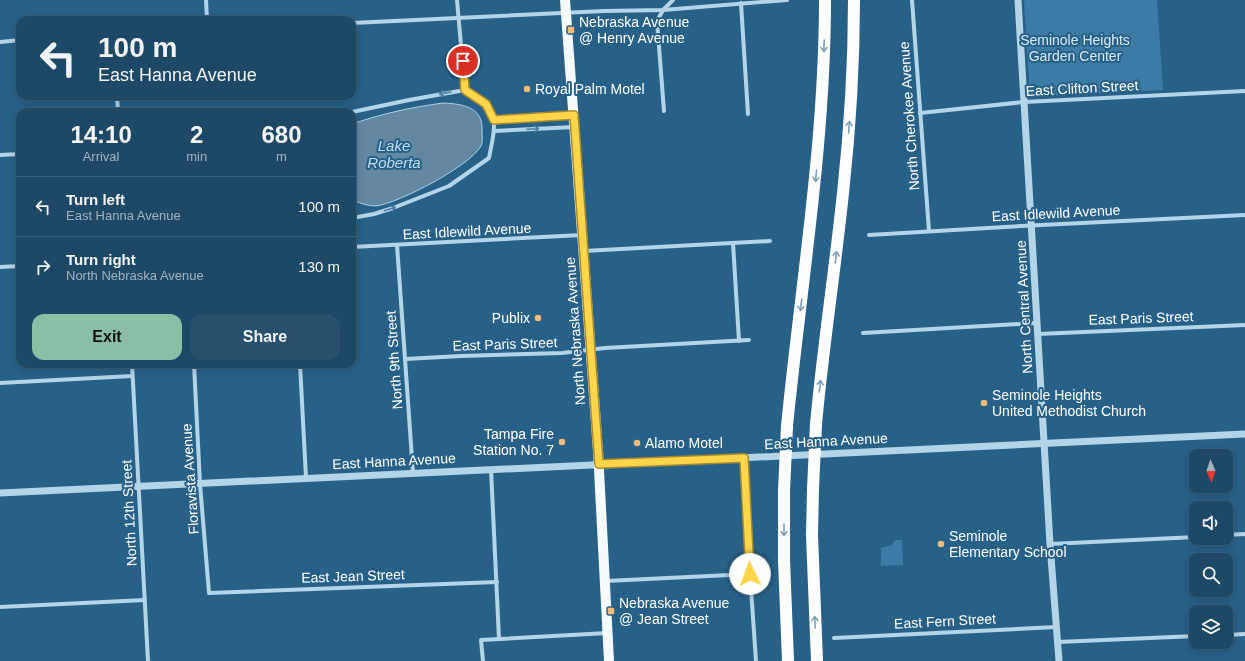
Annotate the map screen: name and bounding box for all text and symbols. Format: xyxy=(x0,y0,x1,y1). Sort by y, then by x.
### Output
place label: Nebraska Avenue @ Henry Avenue xyxy=(579,14,689,46)
marker: Nebraska Avenue @ Henry Avenue xyxy=(566,25,576,35)
icon: left xyxy=(32,32,84,84)
text: 100 m xyxy=(98,32,177,63)
park label: Seminole Heights Garden Center xyxy=(1020,32,1130,64)
one-way arrow xyxy=(820,39,828,52)
street label: North Cherokee Avenue xyxy=(896,41,922,191)
pin xyxy=(446,44,480,78)
icon: arrive xyxy=(452,50,474,72)
text: East Hanna Avenue xyxy=(98,65,257,85)
street label: East Clifton Street xyxy=(1025,77,1139,99)
place label: Royal Palm Motel xyxy=(535,81,645,97)
marker: Royal Palm Motel xyxy=(522,84,532,94)
one-way arrow xyxy=(439,89,452,97)
text: 14:10 xyxy=(70,121,132,148)
text: 2 xyxy=(190,121,203,148)
text: 680 xyxy=(262,121,302,148)
one-way arrow xyxy=(845,121,852,134)
one-way arrow xyxy=(526,125,539,133)
water label: Lake Roberta xyxy=(367,137,421,171)
text: Arrival xyxy=(83,149,120,164)
text: min xyxy=(186,149,207,164)
text: m xyxy=(276,149,287,164)
one-way arrow xyxy=(812,169,820,182)
text: Turn left xyxy=(66,191,125,208)
icon: left xyxy=(32,196,54,218)
text: 100 m xyxy=(298,198,340,215)
street label: East Idlewild Avenue xyxy=(991,202,1121,224)
one-way arrow xyxy=(383,205,396,212)
text: East Hanna Avenue xyxy=(66,208,181,223)
street label: East Idlewild Avenue xyxy=(402,220,532,242)
street label: North Central Avenue xyxy=(1013,240,1035,374)
one-way arrow xyxy=(832,250,840,263)
text: Turn right xyxy=(66,251,136,268)
icon: right xyxy=(32,256,54,278)
street label: North Nebraska Avenue xyxy=(562,256,588,406)
text: 130 m xyxy=(298,258,340,275)
text: North Nebraska Avenue xyxy=(66,268,204,283)
one-way arrow xyxy=(797,298,804,311)
street label: East Paris Street xyxy=(1088,308,1194,328)
street label: North 9th Street xyxy=(383,310,405,410)
place label: Publix xyxy=(492,310,530,326)
marker: Publix xyxy=(533,313,543,323)
button: Exit xyxy=(32,314,182,360)
button: Share xyxy=(190,314,340,360)
street label: East Paris Street xyxy=(452,334,558,354)
one-way arrow xyxy=(816,379,824,392)
place label: Seminole Heights United Methodist Church xyxy=(992,387,1146,419)
marker: Seminole Heights United Methodist Church xyxy=(979,398,989,408)
street label: Floravista Avenue xyxy=(178,423,202,535)
place label: Tampa Fire Station No. 7 xyxy=(473,426,554,458)
street label: East Hanna Avenue xyxy=(764,430,888,452)
place label: Alamo Motel xyxy=(645,435,723,451)
marker: Tampa Fire Station No. 7 xyxy=(557,437,567,447)
marker: Alamo Motel xyxy=(632,438,642,448)
north arrow xyxy=(1189,449,1233,493)
map controls xyxy=(1189,449,1233,649)
street label: East Hanna Avenue xyxy=(332,450,456,472)
street label: North 12th Street xyxy=(118,459,140,567)
button: sound xyxy=(1189,501,1233,545)
one-way arrow xyxy=(780,523,788,536)
place label: Seminole Elementary School xyxy=(949,528,1067,560)
marker: Seminole Elementary School xyxy=(936,539,946,549)
position arrow xyxy=(729,553,771,595)
button: search xyxy=(1189,553,1233,597)
street label: East Jean Street xyxy=(301,566,405,586)
place label: Nebraska Avenue @ Jean Street xyxy=(619,595,729,627)
button: layers xyxy=(1189,605,1233,649)
marker: Nebraska Avenue @ Jean Street xyxy=(606,606,616,616)
street label: East Fern Street xyxy=(894,610,996,632)
one-way arrow xyxy=(812,616,819,629)

